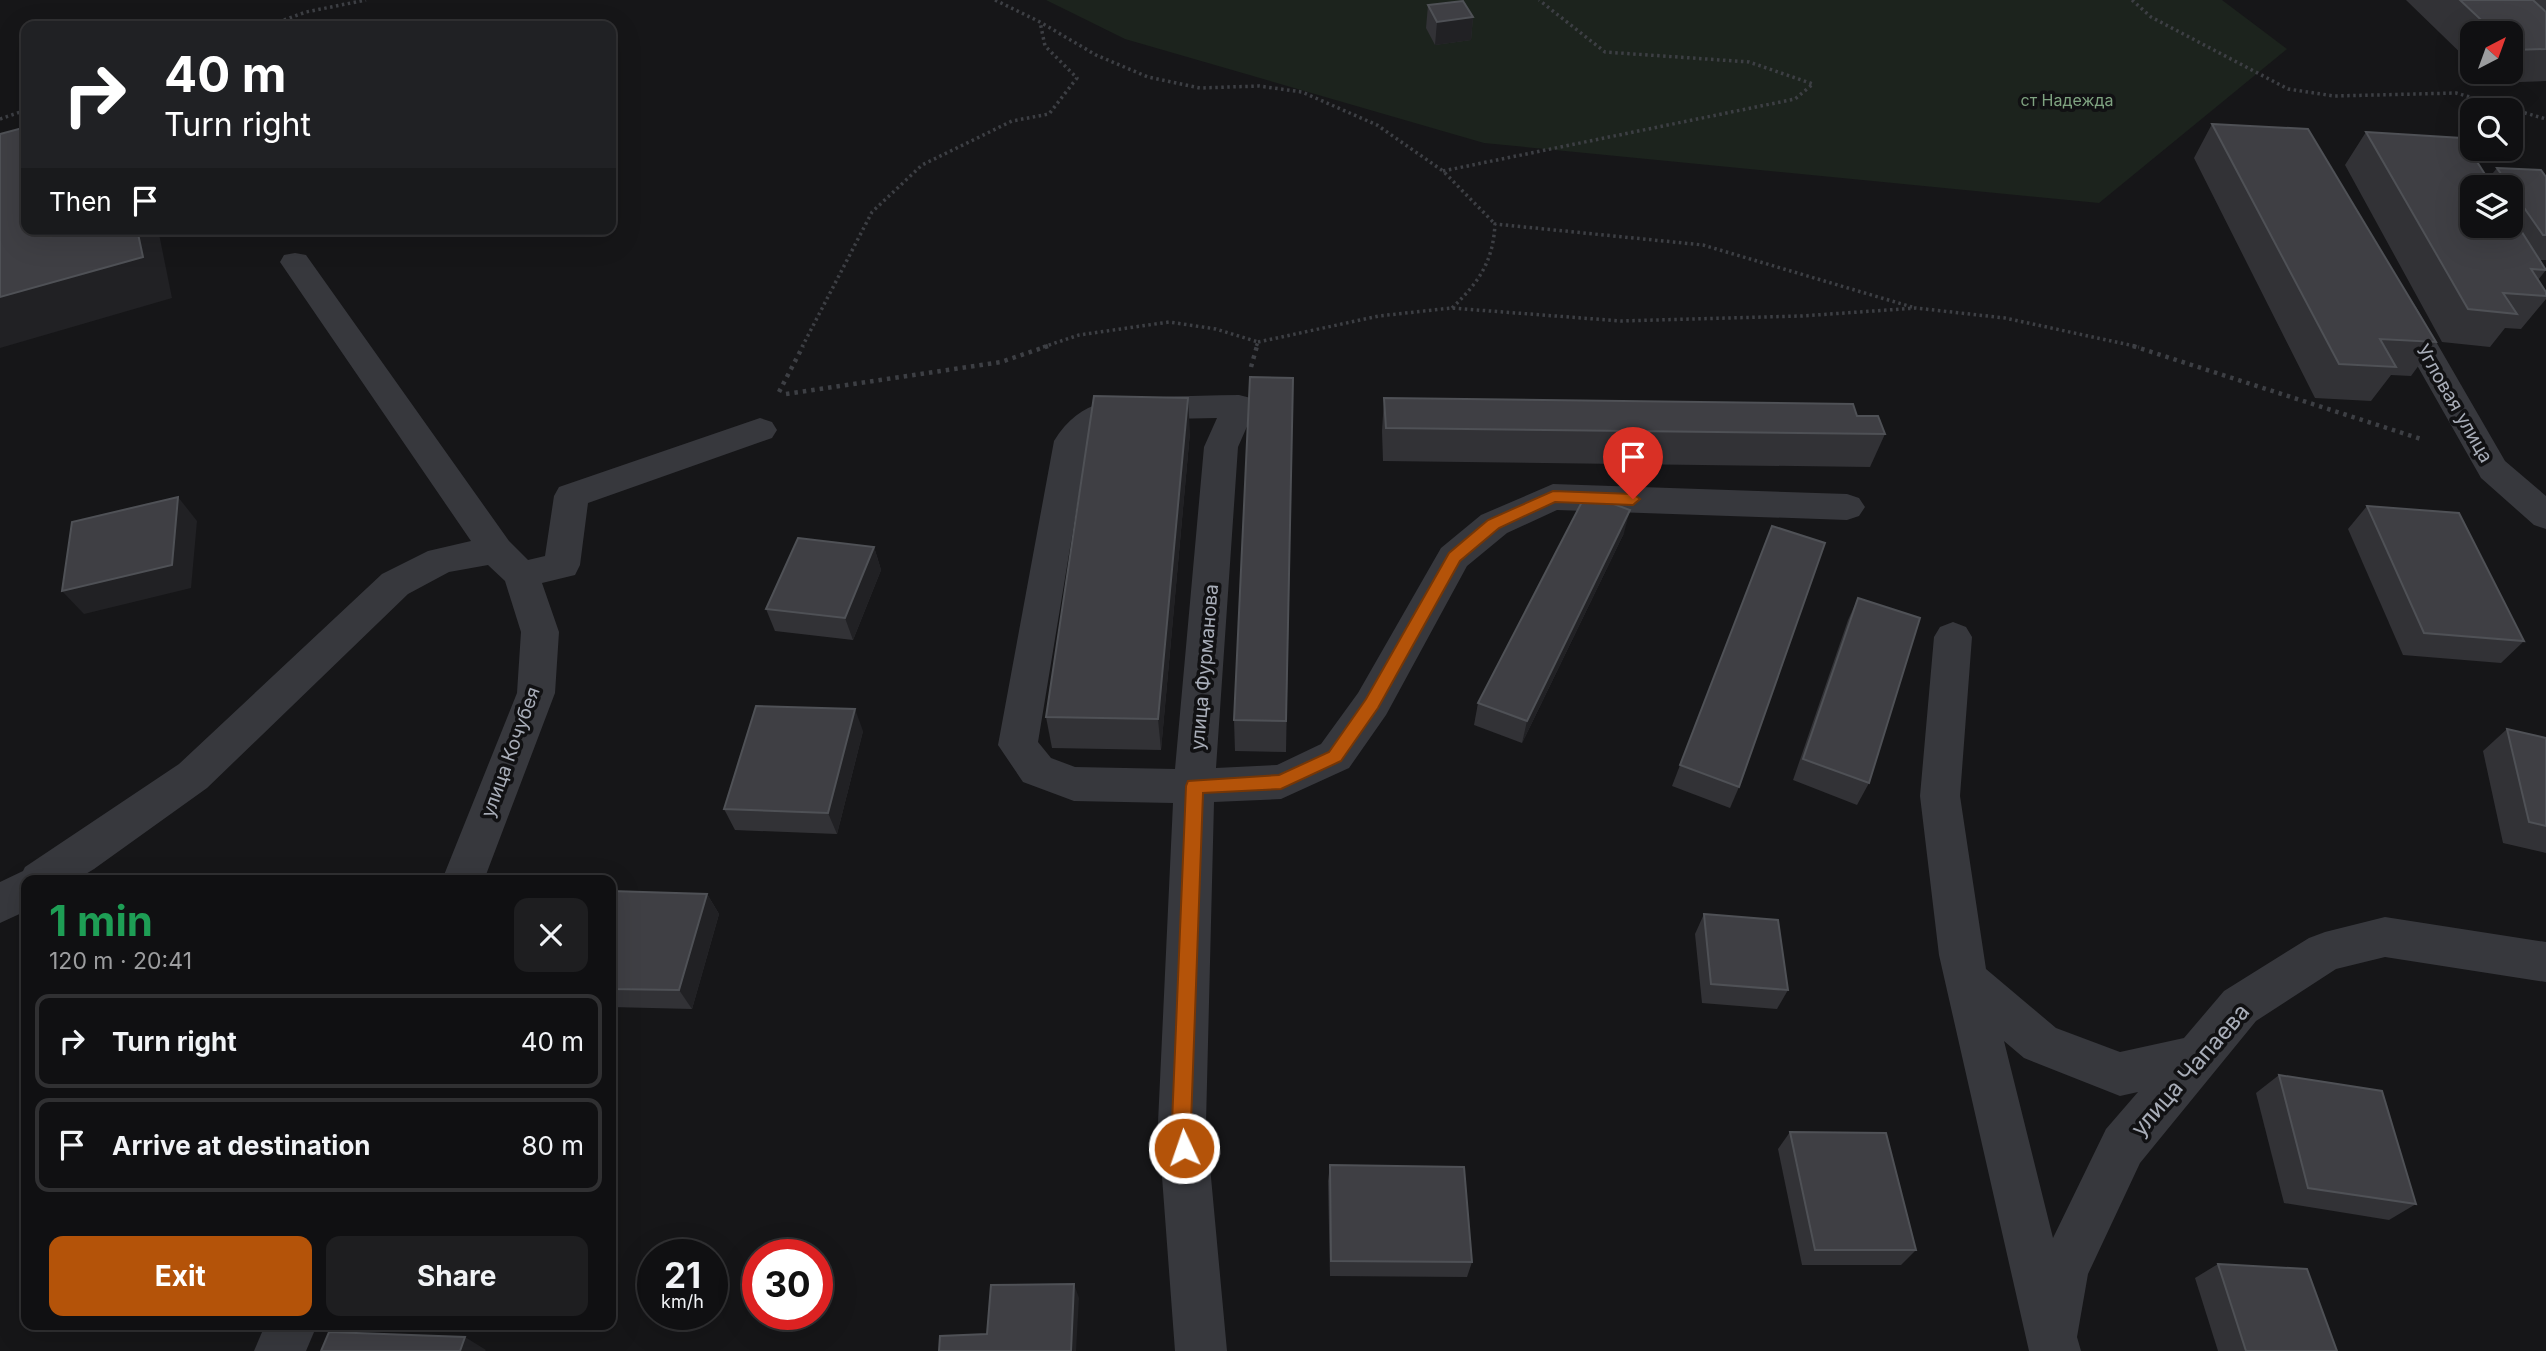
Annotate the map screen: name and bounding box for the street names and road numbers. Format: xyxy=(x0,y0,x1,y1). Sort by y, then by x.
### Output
street label: Угловая улица xyxy=(2411,340,2498,467)
street label: улица Фурманова xyxy=(1186,583,1223,751)
street label: улица Кочубея xyxy=(476,684,545,821)
street label: улица Чапаева xyxy=(2125,998,2255,1142)

